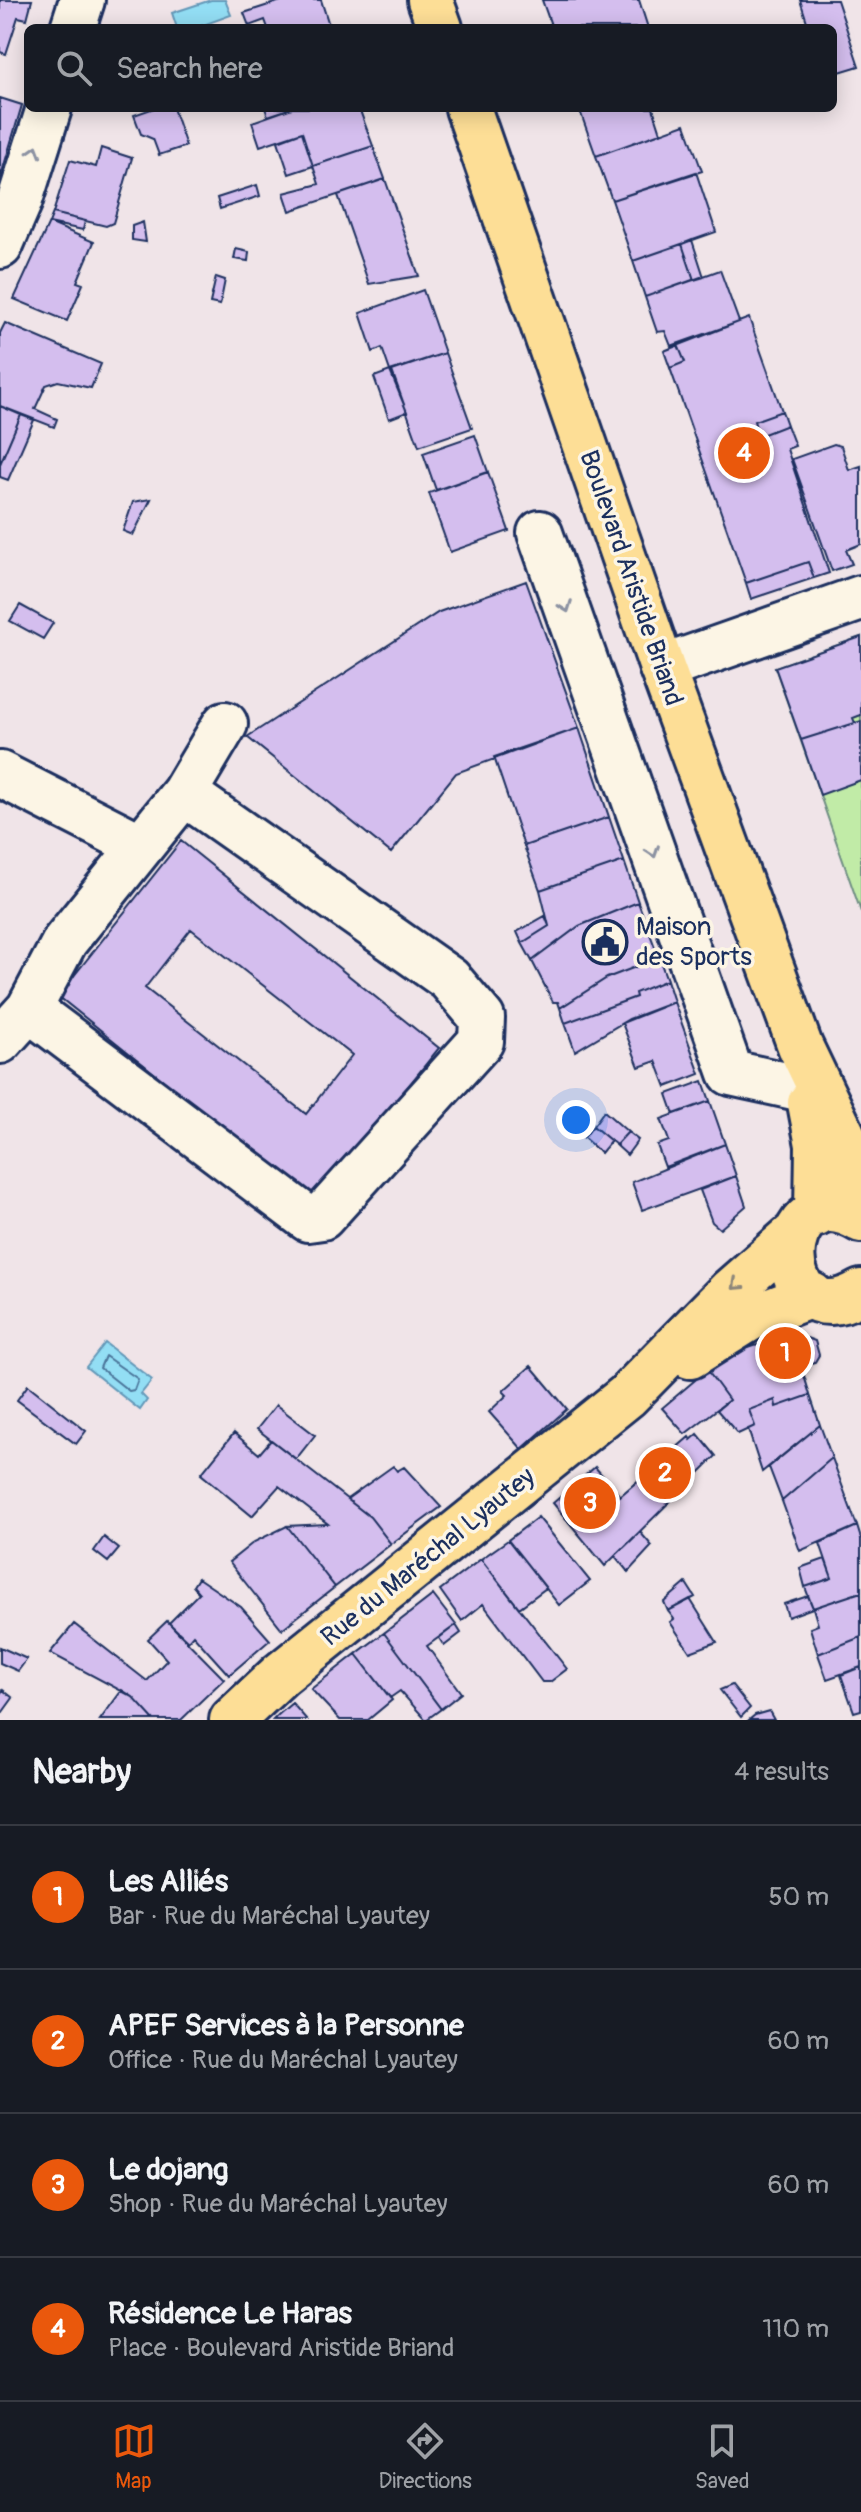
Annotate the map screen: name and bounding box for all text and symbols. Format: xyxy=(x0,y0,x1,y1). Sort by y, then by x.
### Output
search box xyxy=(24,24,837,112)
icon: search xyxy=(52,46,96,90)
text: Search here xyxy=(116,50,263,87)
one-way arrow xyxy=(26,145,42,159)
pin: 4 xyxy=(718,423,770,483)
street label: Boulevard Aristide Briand xyxy=(572,446,690,710)
one-way arrow xyxy=(556,599,573,613)
one-way arrow xyxy=(643,844,659,858)
place label: Maison des Sports xyxy=(636,911,752,973)
public building icon: Maison des Sports xyxy=(581,918,629,966)
your location xyxy=(556,1100,596,1140)
one-way arrow xyxy=(732,1276,747,1290)
pin: 1 xyxy=(759,1323,811,1383)
pin: 2 xyxy=(639,1443,691,1503)
street label: Rue du Maréchal Lyautey xyxy=(315,1461,541,1653)
pin: 3 xyxy=(564,1473,616,1533)
text: Nearby xyxy=(32,1751,131,1794)
text: 4 results xyxy=(734,1756,829,1788)
text: Les Alliés xyxy=(108,1863,228,1900)
text: 1 xyxy=(53,1881,63,1913)
text: 50 m xyxy=(768,1881,829,1913)
text: Bar · Rue du Maréchal Lyautey xyxy=(108,1900,430,1932)
text: APEF Services à la Personne xyxy=(108,2007,464,2044)
text: 2 xyxy=(51,2025,65,2057)
text: 60 m xyxy=(767,2025,829,2057)
text: Office · Rue du Maréchal Lyautey xyxy=(108,2044,458,2076)
text: Le dojang xyxy=(108,2151,228,2188)
text: 3 xyxy=(51,2169,65,2201)
text: 60 m xyxy=(767,2169,829,2201)
text: Shop · Rue du Maréchal Lyautey xyxy=(108,2188,448,2220)
text: Résidence Le Haras xyxy=(108,2295,352,2332)
text: 4 xyxy=(50,2313,66,2345)
text: 110 m xyxy=(762,2313,829,2345)
text: Place · Boulevard Aristide Briand xyxy=(108,2332,454,2364)
tab: Map xyxy=(112,2419,156,2495)
tab: Directions xyxy=(379,2419,472,2495)
tab: Saved xyxy=(695,2419,749,2495)

